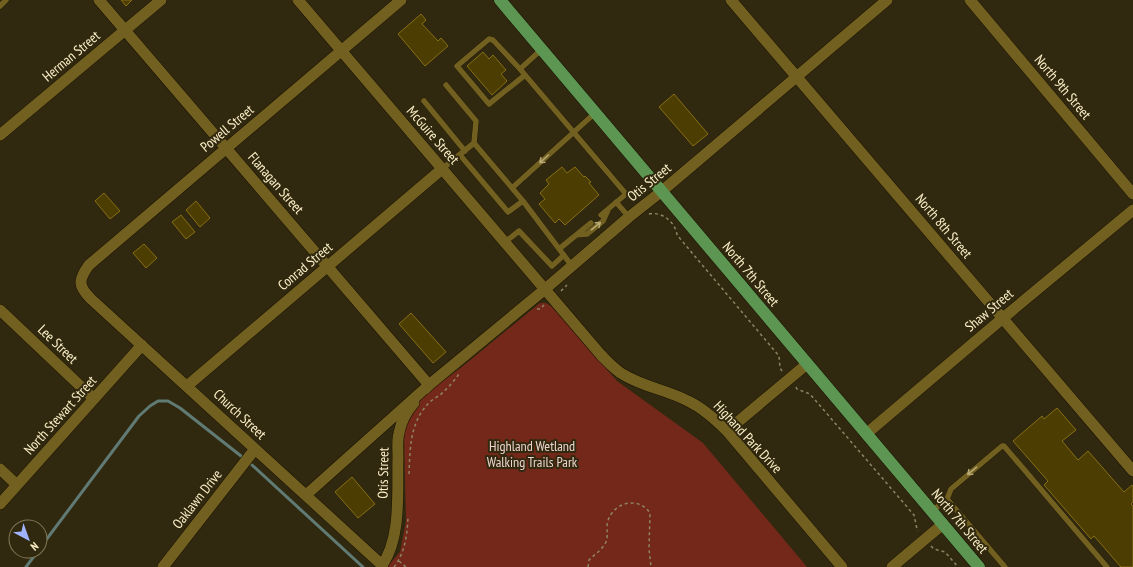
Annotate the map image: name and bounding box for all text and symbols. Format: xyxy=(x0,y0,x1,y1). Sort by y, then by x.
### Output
street label: Herman Street xyxy=(38,27,104,85)
street label: North 9th Street xyxy=(1031,51,1095,123)
street label: Powell Street xyxy=(197,100,257,156)
street label: McGuire Street xyxy=(403,102,463,168)
street label: Flanagan Street xyxy=(244,148,308,218)
one-way arrow xyxy=(539,154,550,163)
street label: Otis Street xyxy=(623,159,675,205)
street label: North 8th Street xyxy=(912,190,976,262)
one-way arrow xyxy=(591,222,602,231)
street label: Conrad Street xyxy=(274,238,336,294)
street label: North 7th Street xyxy=(719,238,783,310)
street label: Shaw Street xyxy=(961,284,1017,335)
street label: Lee Street xyxy=(34,321,82,367)
street label: North Stewart Street xyxy=(20,372,100,458)
street label: Church Street xyxy=(210,385,270,443)
street label: Highand Park Drive xyxy=(710,397,786,477)
park label: Highland Wetland Walking Trails Park xyxy=(487,437,578,471)
street label: Otis Street xyxy=(374,447,392,499)
street label: Oaklawn Drive xyxy=(168,466,226,532)
one-way arrow xyxy=(967,466,977,476)
street label: North 7th Street xyxy=(928,485,992,557)
north arrow xyxy=(8,519,48,559)
text: N xyxy=(28,539,41,554)

